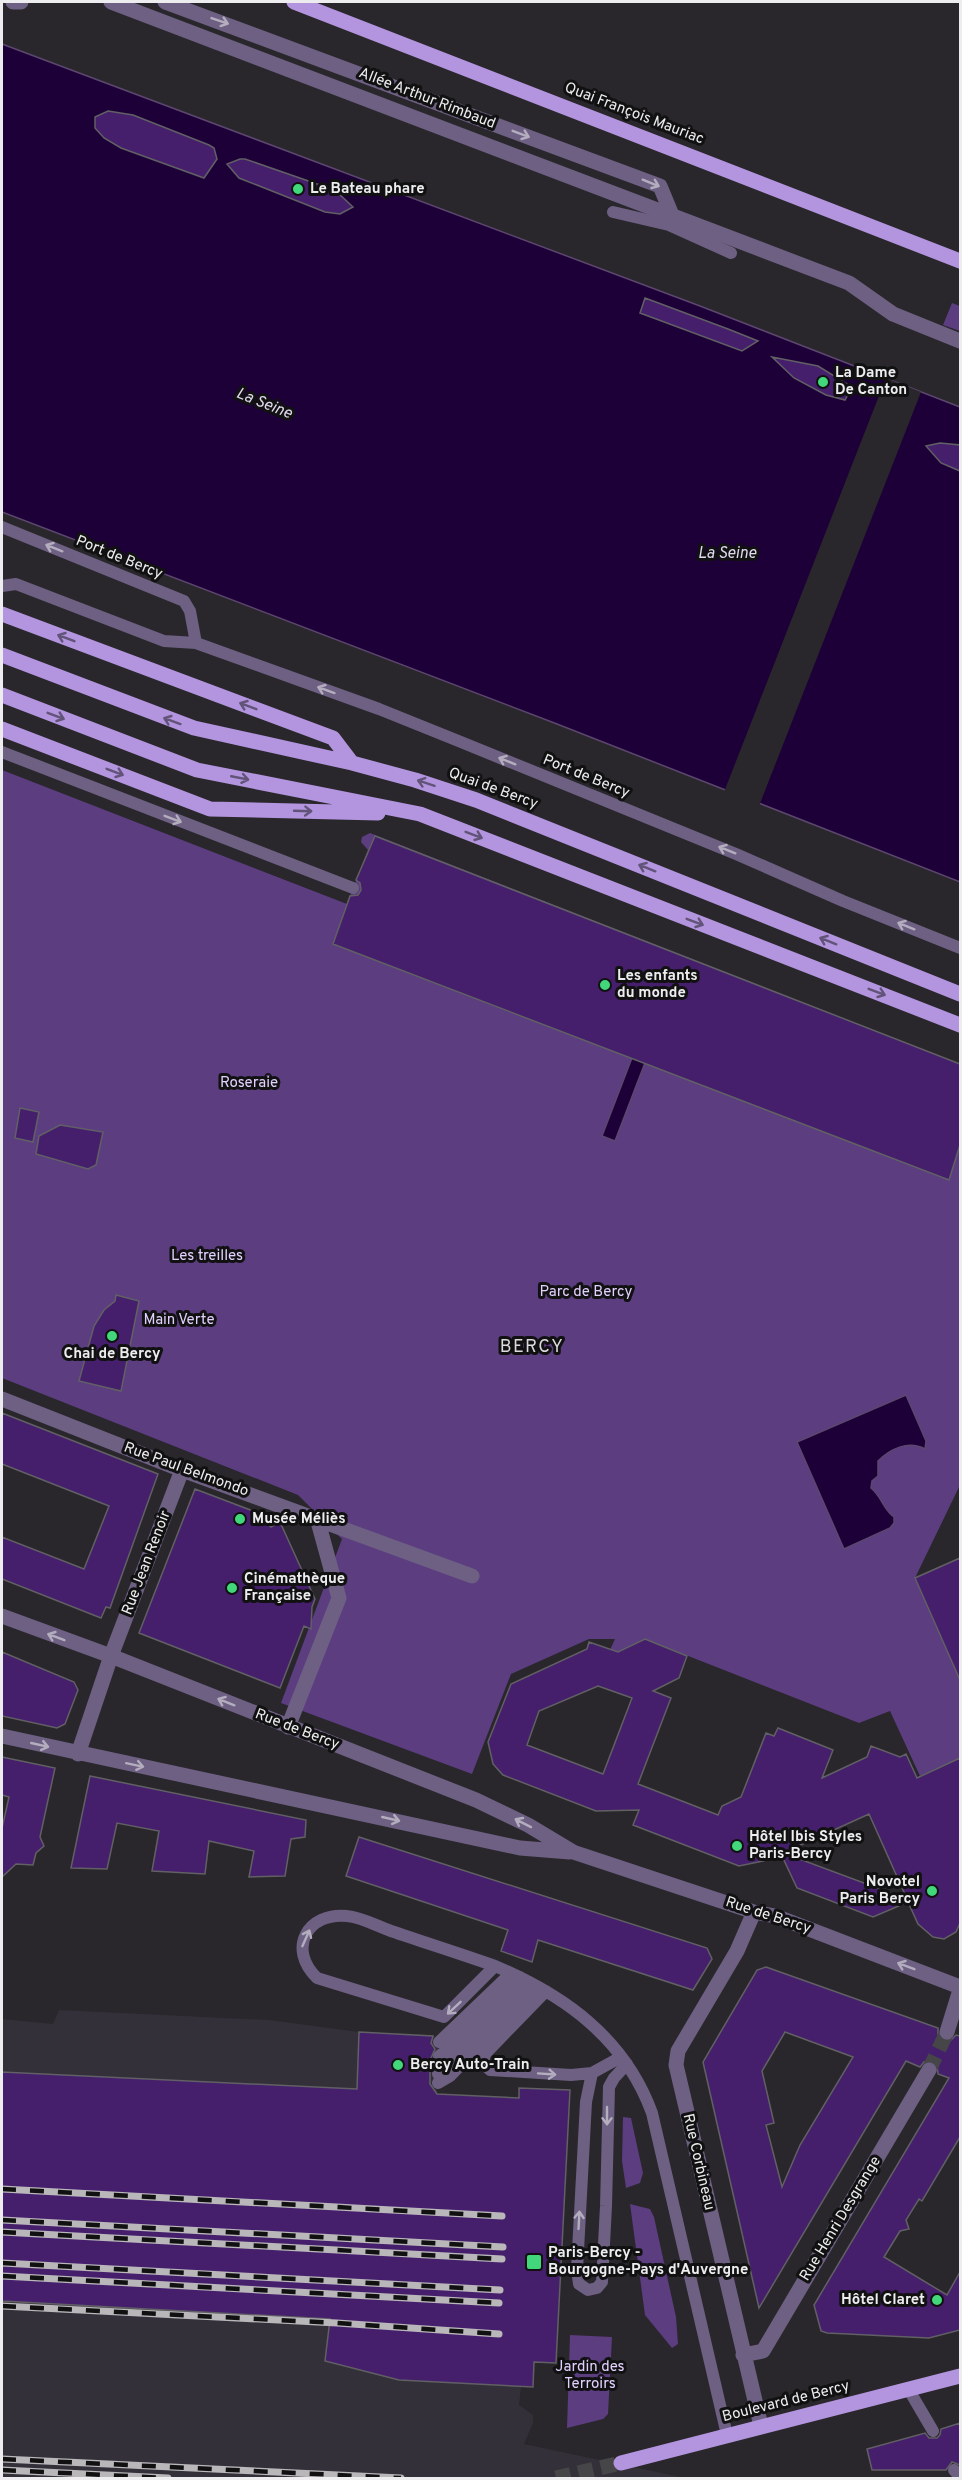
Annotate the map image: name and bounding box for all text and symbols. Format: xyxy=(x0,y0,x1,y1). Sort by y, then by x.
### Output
one-way arrow xyxy=(210,17,229,28)
street label: Allée Arthur Rimbaud xyxy=(356,64,498,134)
street label: Quai François Mauriac xyxy=(562,79,706,149)
one-way arrow xyxy=(511,130,529,141)
one-way arrow xyxy=(641,178,659,189)
place label: Le Bateau phare xyxy=(310,180,425,199)
marker: Le Bateau phare xyxy=(291,182,305,196)
place label: La Dame De Canton xyxy=(835,364,907,400)
marker: La Dame De Canton xyxy=(816,375,830,389)
water label: La Seine xyxy=(233,384,296,425)
street label: Port de Bercy xyxy=(73,532,165,584)
one-way arrow xyxy=(45,542,63,553)
water label: La Seine xyxy=(698,544,757,564)
one-way arrow xyxy=(57,632,75,643)
one-way arrow xyxy=(317,683,335,694)
one-way arrow xyxy=(239,700,258,711)
one-way arrow xyxy=(46,711,65,722)
one-way arrow xyxy=(164,715,182,726)
street label: Port de Bercy xyxy=(540,751,632,803)
one-way arrow xyxy=(498,755,517,766)
street label: Quai de Bercy xyxy=(446,764,540,814)
one-way arrow xyxy=(105,767,124,778)
one-way arrow xyxy=(230,773,250,784)
one-way arrow xyxy=(417,777,436,788)
one-way arrow xyxy=(293,805,313,817)
one-way arrow xyxy=(164,814,182,825)
one-way arrow xyxy=(465,831,483,842)
one-way arrow xyxy=(718,844,736,855)
one-way arrow xyxy=(638,862,657,873)
one-way arrow xyxy=(685,917,704,928)
one-way arrow xyxy=(897,920,916,931)
one-way arrow xyxy=(819,935,838,946)
place label: Les enfants du monde xyxy=(617,967,698,1003)
marker: Les enfants du monde xyxy=(598,978,612,992)
one-way arrow xyxy=(867,988,886,999)
park label: Roseraie xyxy=(220,1074,278,1093)
park label: Les treilles xyxy=(171,1247,243,1266)
park label: Parc de Bercy xyxy=(540,1283,633,1302)
park label: Main Verte xyxy=(144,1311,214,1330)
marker: Chai de Bercy xyxy=(105,1329,119,1343)
district label: BERCY xyxy=(500,1336,564,1359)
place label: Chai de Bercy xyxy=(64,1345,161,1364)
street label: Rue Paul Belmondo xyxy=(121,1439,251,1501)
street label: Rue Jean Renoir xyxy=(118,1508,176,1618)
place label: Musée Méliès xyxy=(252,1510,346,1529)
marker: Musée Méliès xyxy=(233,1512,247,1526)
place label: Cinémathèque Française xyxy=(244,1570,345,1606)
marker: Cinémathèque Française xyxy=(225,1581,239,1595)
one-way arrow xyxy=(47,1631,66,1642)
one-way arrow xyxy=(217,1696,235,1707)
street label: Rue de Bercy xyxy=(252,1705,342,1755)
one-way arrow xyxy=(29,1740,49,1751)
one-way arrow xyxy=(125,1760,144,1772)
one-way arrow xyxy=(381,1814,400,1825)
one-way arrow xyxy=(514,1816,532,1828)
place label: Hôtel Ibis Styles Paris-Bercy xyxy=(749,1828,862,1864)
marker: Hôtel Ibis Styles Paris-Bercy xyxy=(730,1839,744,1853)
place label: Novotel Paris Bercy xyxy=(840,1873,920,1909)
marker: Novotel Paris Bercy xyxy=(925,1884,939,1898)
street label: Rue de Bercy xyxy=(723,1893,813,1939)
one-way arrow xyxy=(301,1929,312,1947)
one-way arrow xyxy=(897,1959,916,1970)
one-way arrow xyxy=(447,2001,462,2015)
place label: Bercy Auto-Train xyxy=(410,2056,530,2075)
marker: Bercy Auto-Train xyxy=(391,2058,405,2072)
one-way arrow xyxy=(536,2068,556,2079)
one-way arrow xyxy=(601,2105,613,2125)
street label: Rue Corbineau xyxy=(678,2112,718,2212)
street label: Rue Henri Desgrange xyxy=(796,2153,886,2285)
one-way arrow xyxy=(574,2211,585,2231)
place label: Paris-Bercy - Bourgogne-Pays d'Auvergne xyxy=(548,2244,748,2280)
marker: Paris-Bercy - Bourgogne-Pays d'Auvergne xyxy=(525,2253,543,2271)
place label: Hôtel Claret xyxy=(841,2291,925,2310)
marker: Hôtel Claret xyxy=(930,2293,944,2307)
park label: Jardin des Terroirs xyxy=(555,2358,625,2394)
street label: Boulevard de Bercy xyxy=(720,2377,852,2427)

